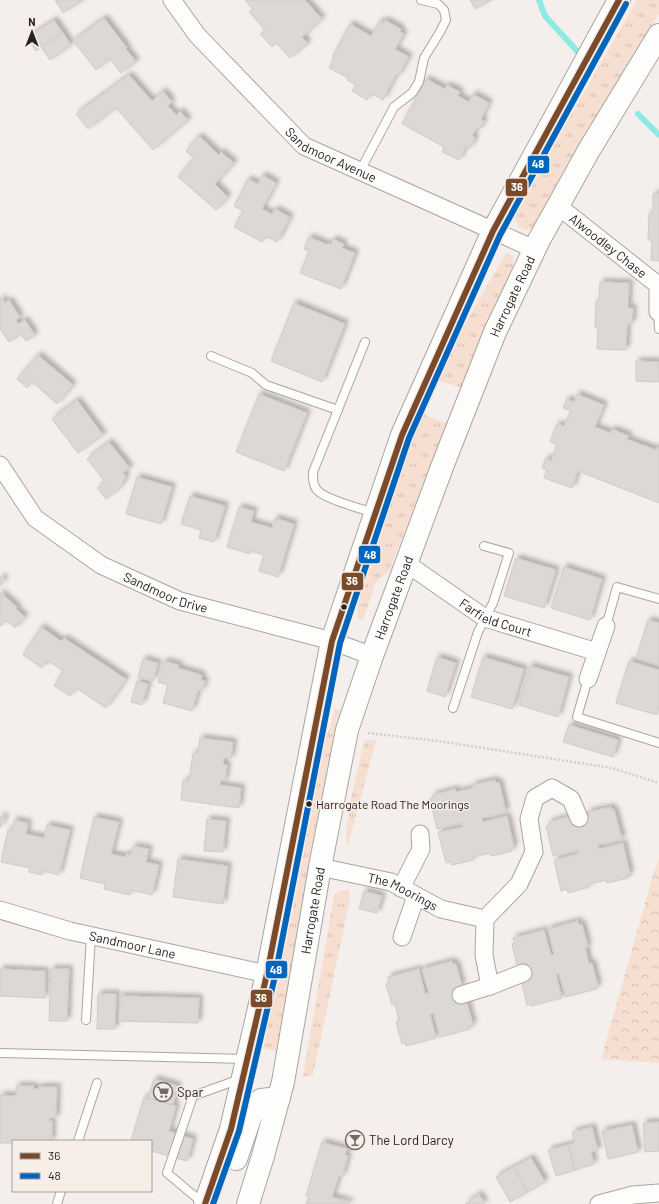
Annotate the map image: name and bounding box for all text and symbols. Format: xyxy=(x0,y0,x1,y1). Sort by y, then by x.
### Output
north arrow xyxy=(12,12,52,52)
text: N xyxy=(28,15,36,28)
street label: Sandmoor Avenue xyxy=(282,124,379,186)
line badge: 48 xyxy=(527,155,550,174)
text: 48 xyxy=(532,157,544,170)
line badge: 36 xyxy=(505,178,528,197)
text: 36 xyxy=(511,180,523,193)
street label: Alwoodley Chase xyxy=(566,210,650,281)
street label: Harrogate Road xyxy=(486,253,538,339)
line badge: 48 xyxy=(358,545,381,564)
text: 48 xyxy=(364,548,376,561)
street label: Harrogate Road xyxy=(371,554,416,642)
street label: Sandmoor Drive xyxy=(121,568,210,616)
line badge: 36 xyxy=(341,572,364,591)
text: 36 xyxy=(346,574,358,587)
street label: Farfield Court xyxy=(457,595,534,640)
unlabelled marker xyxy=(339,602,349,612)
place label: Harrogate Road The Moorings xyxy=(316,797,470,811)
marker: Harrogate Road The Moorings xyxy=(304,799,314,809)
street label: Harrogate Road xyxy=(297,866,328,955)
street label: The Moorings xyxy=(366,869,441,914)
street label: Sandmoor Lane xyxy=(88,927,177,962)
line badge: 48 xyxy=(265,960,288,979)
text: 48 xyxy=(270,963,282,976)
line badge: 36 xyxy=(250,989,273,1008)
text: 36 xyxy=(255,991,267,1004)
supermarket icon: Spar xyxy=(152,1081,174,1103)
place label: Spar xyxy=(177,1084,203,1100)
bar icon: The Lord Darcy xyxy=(344,1129,366,1151)
place label: The Lord Darcy xyxy=(369,1132,454,1148)
legend xyxy=(12,1140,152,1192)
text: 36 xyxy=(48,1148,60,1162)
text: 48 xyxy=(48,1168,61,1182)

